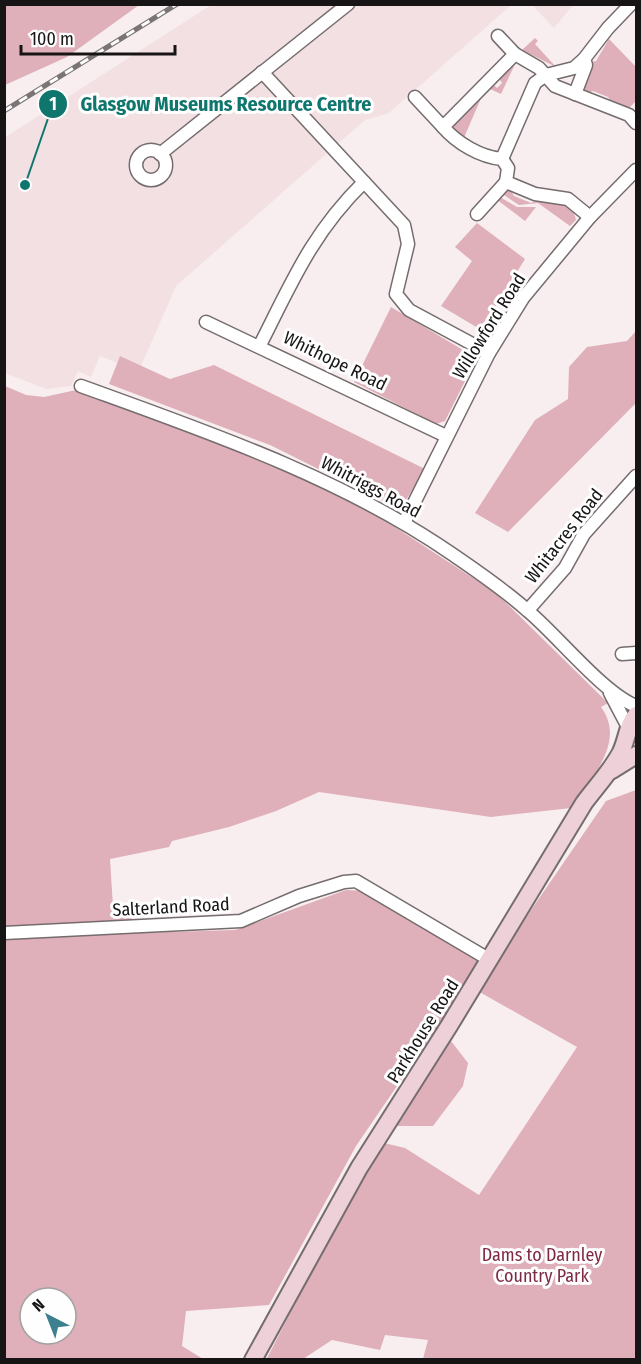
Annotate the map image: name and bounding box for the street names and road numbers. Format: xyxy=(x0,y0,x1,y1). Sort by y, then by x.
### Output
street label: Willowford Road xyxy=(448,269,530,383)
street label: Whithope Road xyxy=(280,326,390,396)
street label: Whitriggs Road xyxy=(317,451,425,523)
street label: Whitacres Road xyxy=(520,484,608,588)
street label: Salterland Road xyxy=(112,893,230,921)
street label: Parkhouse Road xyxy=(382,975,464,1087)

